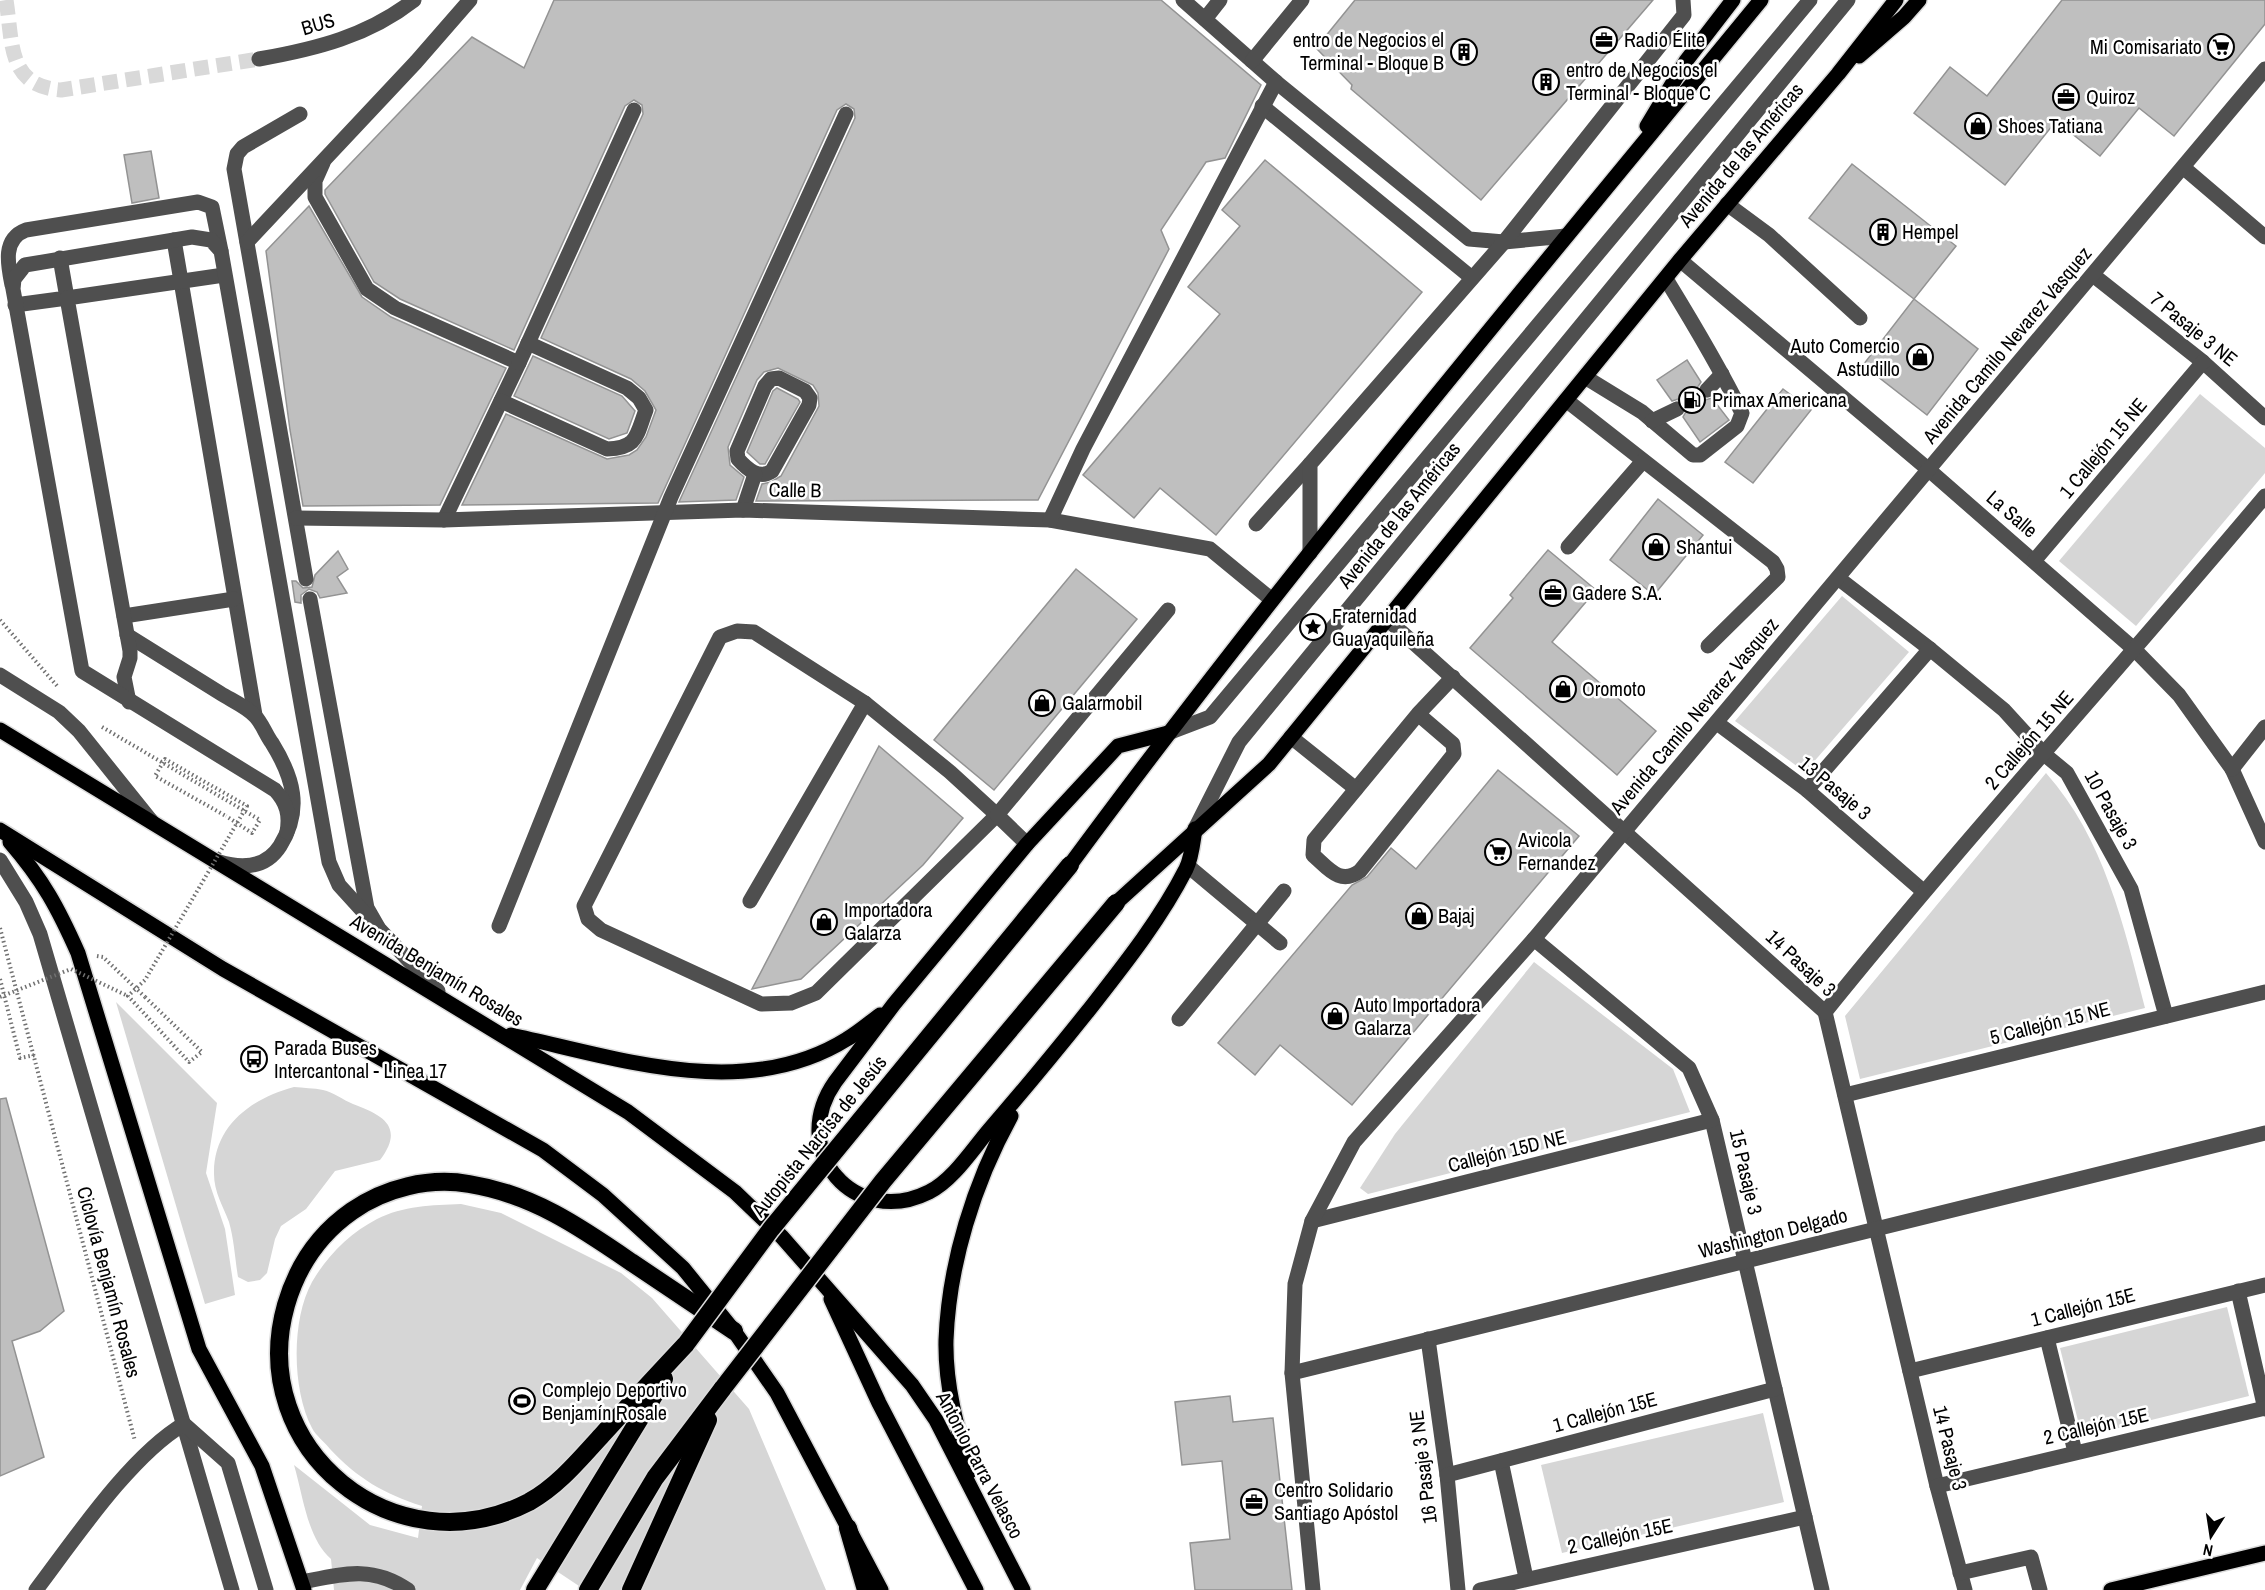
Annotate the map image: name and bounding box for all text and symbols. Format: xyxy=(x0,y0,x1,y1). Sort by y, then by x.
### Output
street label: BUS xyxy=(298,6,338,41)
office icon: Radio Élite xyxy=(1589,25,1619,55)
place label: entro de Negocios el Terminal - Bloque B xyxy=(1293,26,1444,76)
place label: Radio Élite xyxy=(1624,26,1705,53)
supermarket icon: Mi Comisariato xyxy=(2206,32,2236,62)
place label: Mi Comisariato xyxy=(2090,33,2202,60)
building icon: entro de Negocios el Terminal - Bloque B xyxy=(1449,37,1479,67)
place label: entro de Negocios el Terminal - Bloque C xyxy=(1566,56,1717,106)
building icon: entro de Negocios el Terminal - Bloque C xyxy=(1531,67,1561,97)
street label: Avenida de las Américas xyxy=(1671,77,1809,234)
office icon: Quiroz xyxy=(2051,82,2081,112)
place label: Quiroz xyxy=(2086,83,2135,110)
shop icon: Shoes Tatiana xyxy=(1963,111,1993,141)
place label: Shoes Tatiana xyxy=(1998,112,2103,139)
building icon: Hempel xyxy=(1868,217,1898,247)
place label: Hempel xyxy=(1902,218,1959,245)
street label: Avenida Camilo Nevarez Vasquez xyxy=(1916,241,2097,450)
street label: 7 Pasaje 3 NE xyxy=(2145,285,2244,372)
place label: Auto Comercio Astudillo xyxy=(1790,332,1900,382)
shop icon: Auto Comercio Astudillo xyxy=(1905,342,1935,372)
fuel station icon: Primax Americana xyxy=(1677,385,1707,415)
place label: Primax Americana xyxy=(1712,386,1847,413)
street label: 1 Callejón 15 NE xyxy=(2053,392,2153,503)
street label: Avenida de las Américas xyxy=(1330,436,1466,594)
street label: Calle B xyxy=(768,476,822,503)
street label: La Salle xyxy=(1981,484,2044,543)
shop icon: Shantui xyxy=(1641,532,1671,562)
place label: Shantui xyxy=(1676,533,1733,560)
office icon: Gadere S.A. xyxy=(1538,578,1568,608)
place label: Gadere S.A. xyxy=(1572,579,1662,606)
place label: Fraternidad Guayaquileña xyxy=(1332,602,1434,652)
place icon: Fraternidad Guayaquileña xyxy=(1298,612,1328,642)
street label: Avenida Camilo Nevarez Vasquez xyxy=(1603,612,1784,821)
shop icon: Oromoto xyxy=(1548,674,1578,704)
place label: Oromoto xyxy=(1582,675,1646,702)
street label: 2 Callejón 15 NE xyxy=(1978,684,2079,795)
shop icon: Galarmobil xyxy=(1027,688,1057,718)
place label: Galarmobil xyxy=(1062,689,1142,716)
street label: 13 Pasaje 3 xyxy=(1793,749,1877,826)
street label: 10 Pasaje 3 xyxy=(2079,765,2144,854)
place label: Avicola Fernandez xyxy=(1517,826,1596,876)
supermarket icon: Avicola Fernandez xyxy=(1483,837,1513,867)
place label: Importadora Galarza xyxy=(844,896,932,946)
shop icon: Bajaj xyxy=(1404,901,1434,931)
place label: Bajaj xyxy=(1438,902,1474,929)
street label: Avenida Benjamín Rosales xyxy=(345,907,529,1032)
shop icon: Importadora Galarza xyxy=(809,907,839,937)
street label: 14 Pasaje 3 xyxy=(1760,923,1842,1002)
place label: Auto Importadora Galarza xyxy=(1353,991,1481,1041)
street label: 5 Callejón 15 NE xyxy=(1987,995,2113,1050)
shop icon: Auto Importadora Galarza xyxy=(1320,1001,1350,1031)
place label: Parada Buses Intercantonal - Linea 17 xyxy=(274,1034,447,1084)
bus stop icon: Parada Buses Intercantonal - Linea 17 xyxy=(239,1044,269,1074)
street label: Autopista Narcisa de Jesús xyxy=(744,1049,892,1223)
street label: Callejón 15D NE xyxy=(1445,1123,1569,1178)
street label: 15 Pasaje 3 xyxy=(1724,1127,1769,1217)
street label: Ciclovía Benjamín Rosales xyxy=(71,1183,148,1380)
street label: Washington Delgado xyxy=(1696,1201,1850,1264)
street label: 1 Callejón 15E xyxy=(2028,1281,2138,1333)
place label: Complejo Deportivo Benjamín Rosale xyxy=(542,1376,687,1426)
street label: Antonio Parra Velasco xyxy=(930,1385,1031,1543)
street label: 1 Callejón 15E xyxy=(1550,1385,1660,1438)
sports icon: Complejo Deportivo Benjamín Rosale xyxy=(507,1386,537,1416)
street label: 2 Callejón 15E xyxy=(2041,1400,2151,1451)
street label: 14 Pasaje 3 xyxy=(1927,1403,1974,1493)
street label: 16 Pasaje 3 NE xyxy=(1402,1409,1443,1525)
place label: Centro Solidario Santiago Apóstol xyxy=(1274,1476,1398,1526)
office icon: Centro Solidario Santiago Apóstol xyxy=(1239,1487,1269,1517)
north arrow xyxy=(2181,1506,2241,1566)
street label: 2 Callejón 15E xyxy=(1565,1511,1675,1560)
text: N xyxy=(2201,1539,2215,1562)

